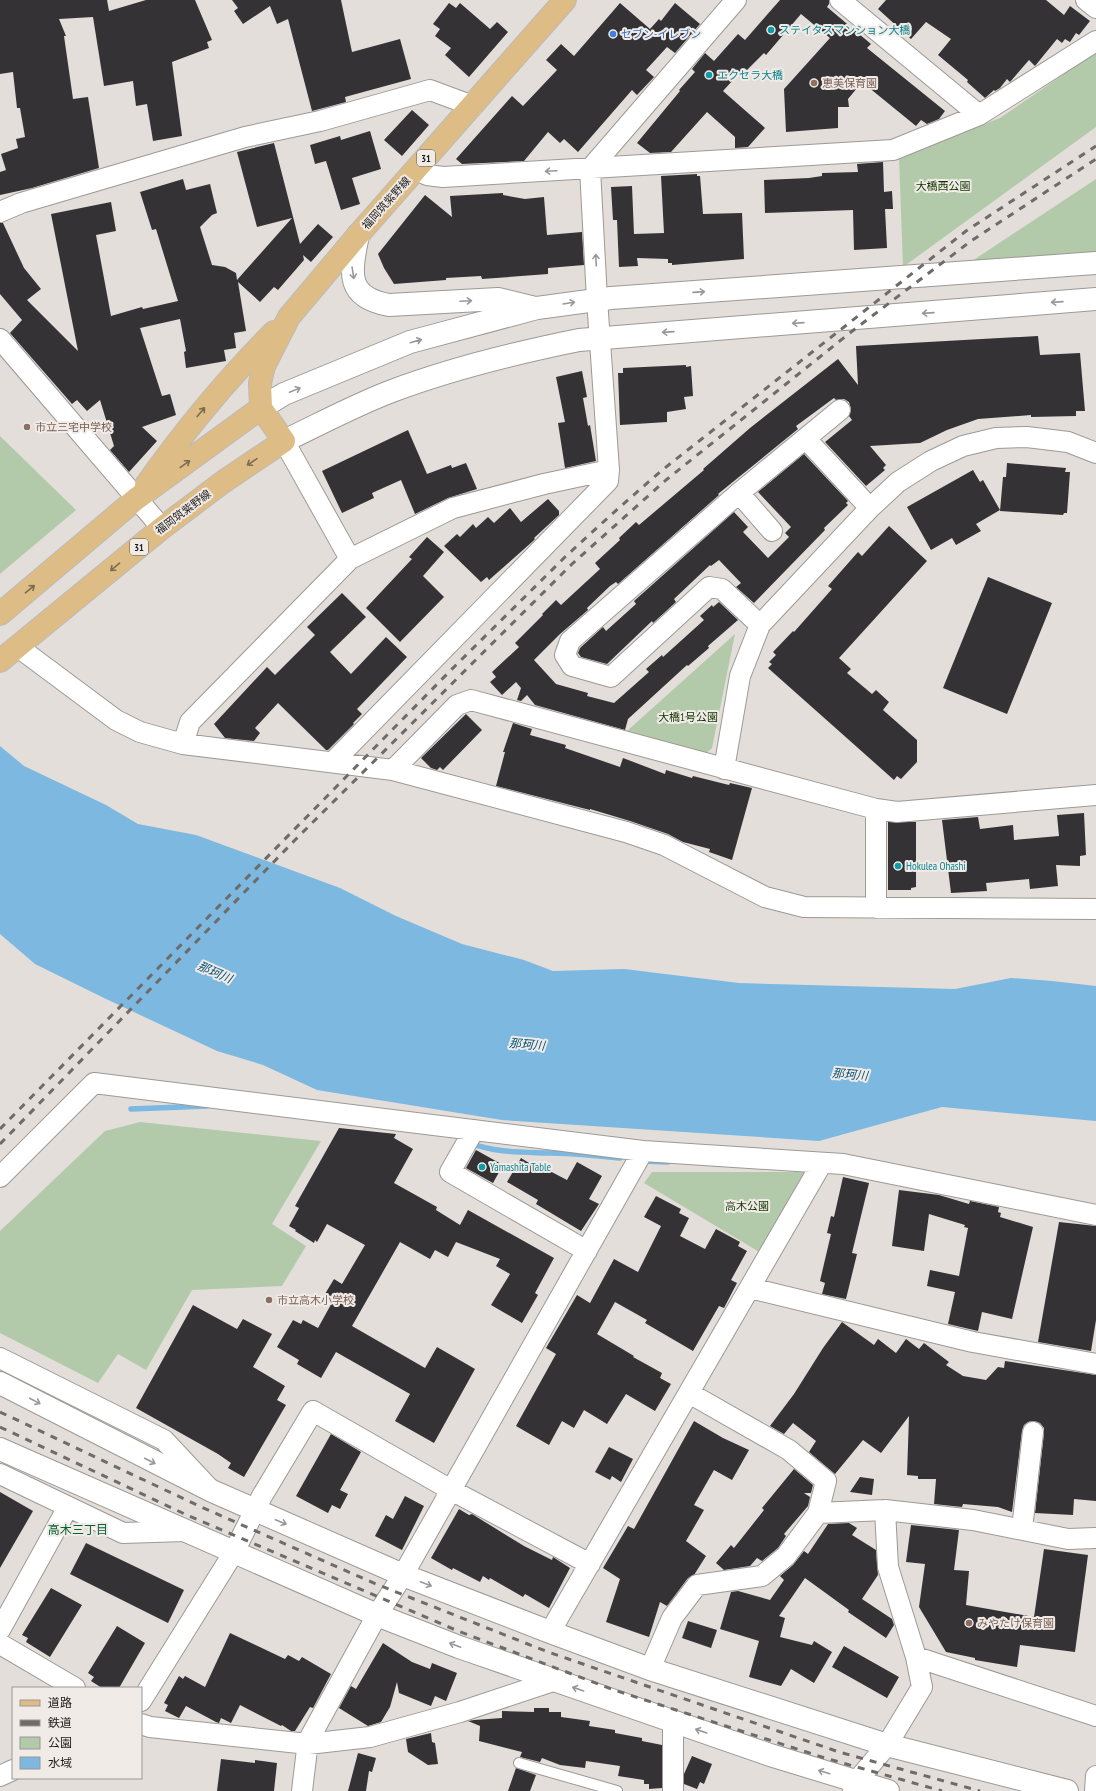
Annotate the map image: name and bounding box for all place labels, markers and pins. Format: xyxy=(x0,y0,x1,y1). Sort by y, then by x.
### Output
place label: ステイタスマンション大橋 xyxy=(779,23,910,37)
marker: ステイタスマンション大橋 xyxy=(766,25,776,35)
place label: セブン-イレブン xyxy=(621,27,701,41)
marker: セブン-イレブン xyxy=(608,29,618,39)
place label: エクセラ大橋 xyxy=(717,68,783,82)
marker: エクセラ大橋 xyxy=(704,70,714,80)
place label: 恵美保育園 xyxy=(822,76,877,90)
marker: 恵美保育園 xyxy=(809,78,819,88)
place label: 市立三宅中学校 xyxy=(35,420,112,434)
marker: 市立三宅中学校 xyxy=(22,422,32,432)
place label: Hokulea Ohashi xyxy=(906,859,966,873)
marker: Hokulea Ohashi xyxy=(893,861,903,871)
place label: Yamashita Table xyxy=(490,1160,551,1174)
marker: Yamashita Table xyxy=(477,1162,487,1172)
place label: 市立高木小学校 xyxy=(277,1293,354,1307)
marker: 市立高木小学校 xyxy=(264,1295,274,1305)
place label: みやたけ保育園 xyxy=(977,1616,1054,1630)
marker: みやたけ保育園 xyxy=(964,1618,974,1628)

